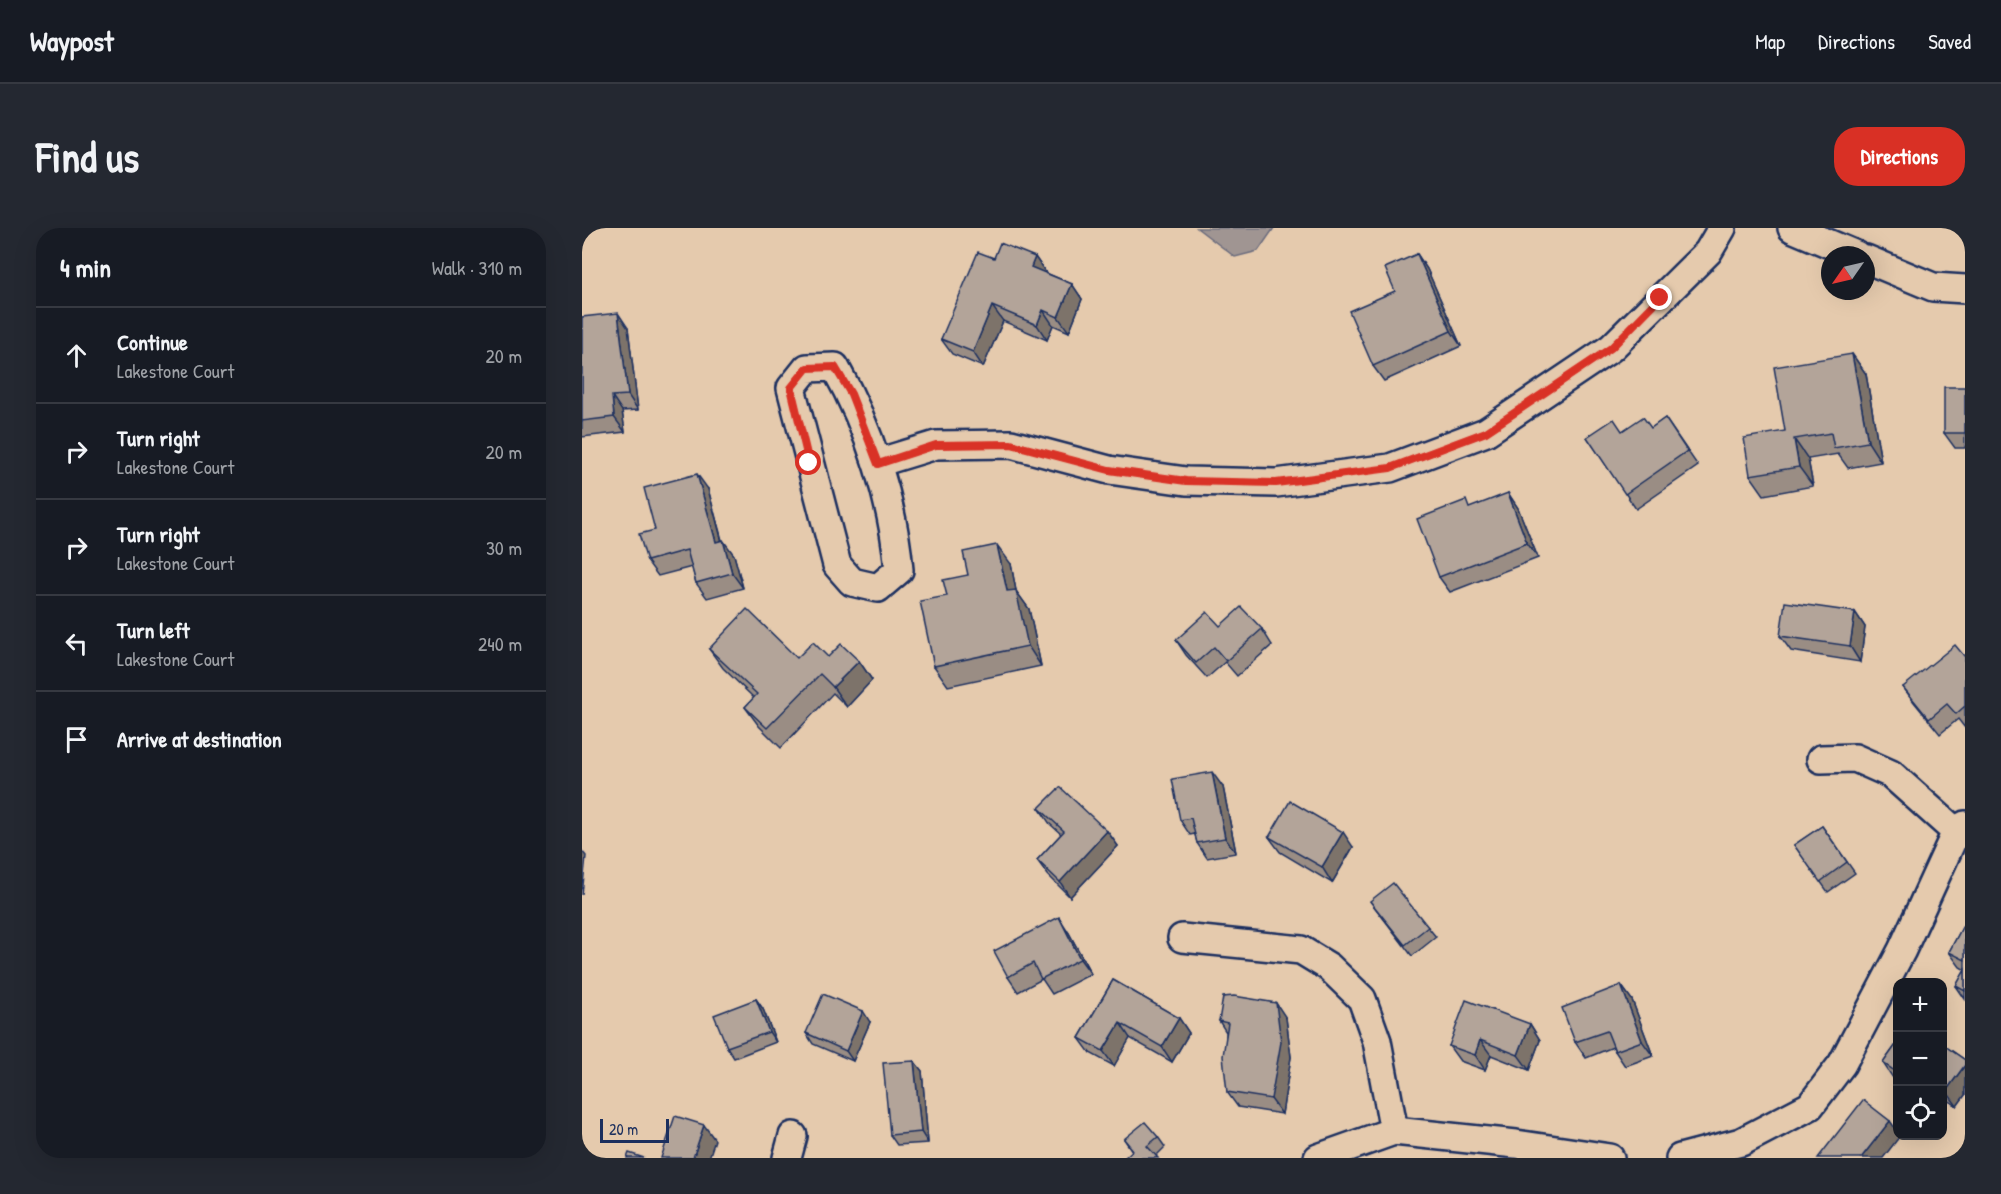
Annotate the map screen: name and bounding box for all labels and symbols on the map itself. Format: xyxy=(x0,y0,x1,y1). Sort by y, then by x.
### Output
north arrow xyxy=(1821,246,1875,300)
route end xyxy=(1646,284,1672,310)
route start xyxy=(795,449,821,475)
scale bar xyxy=(600,1116,669,1144)

